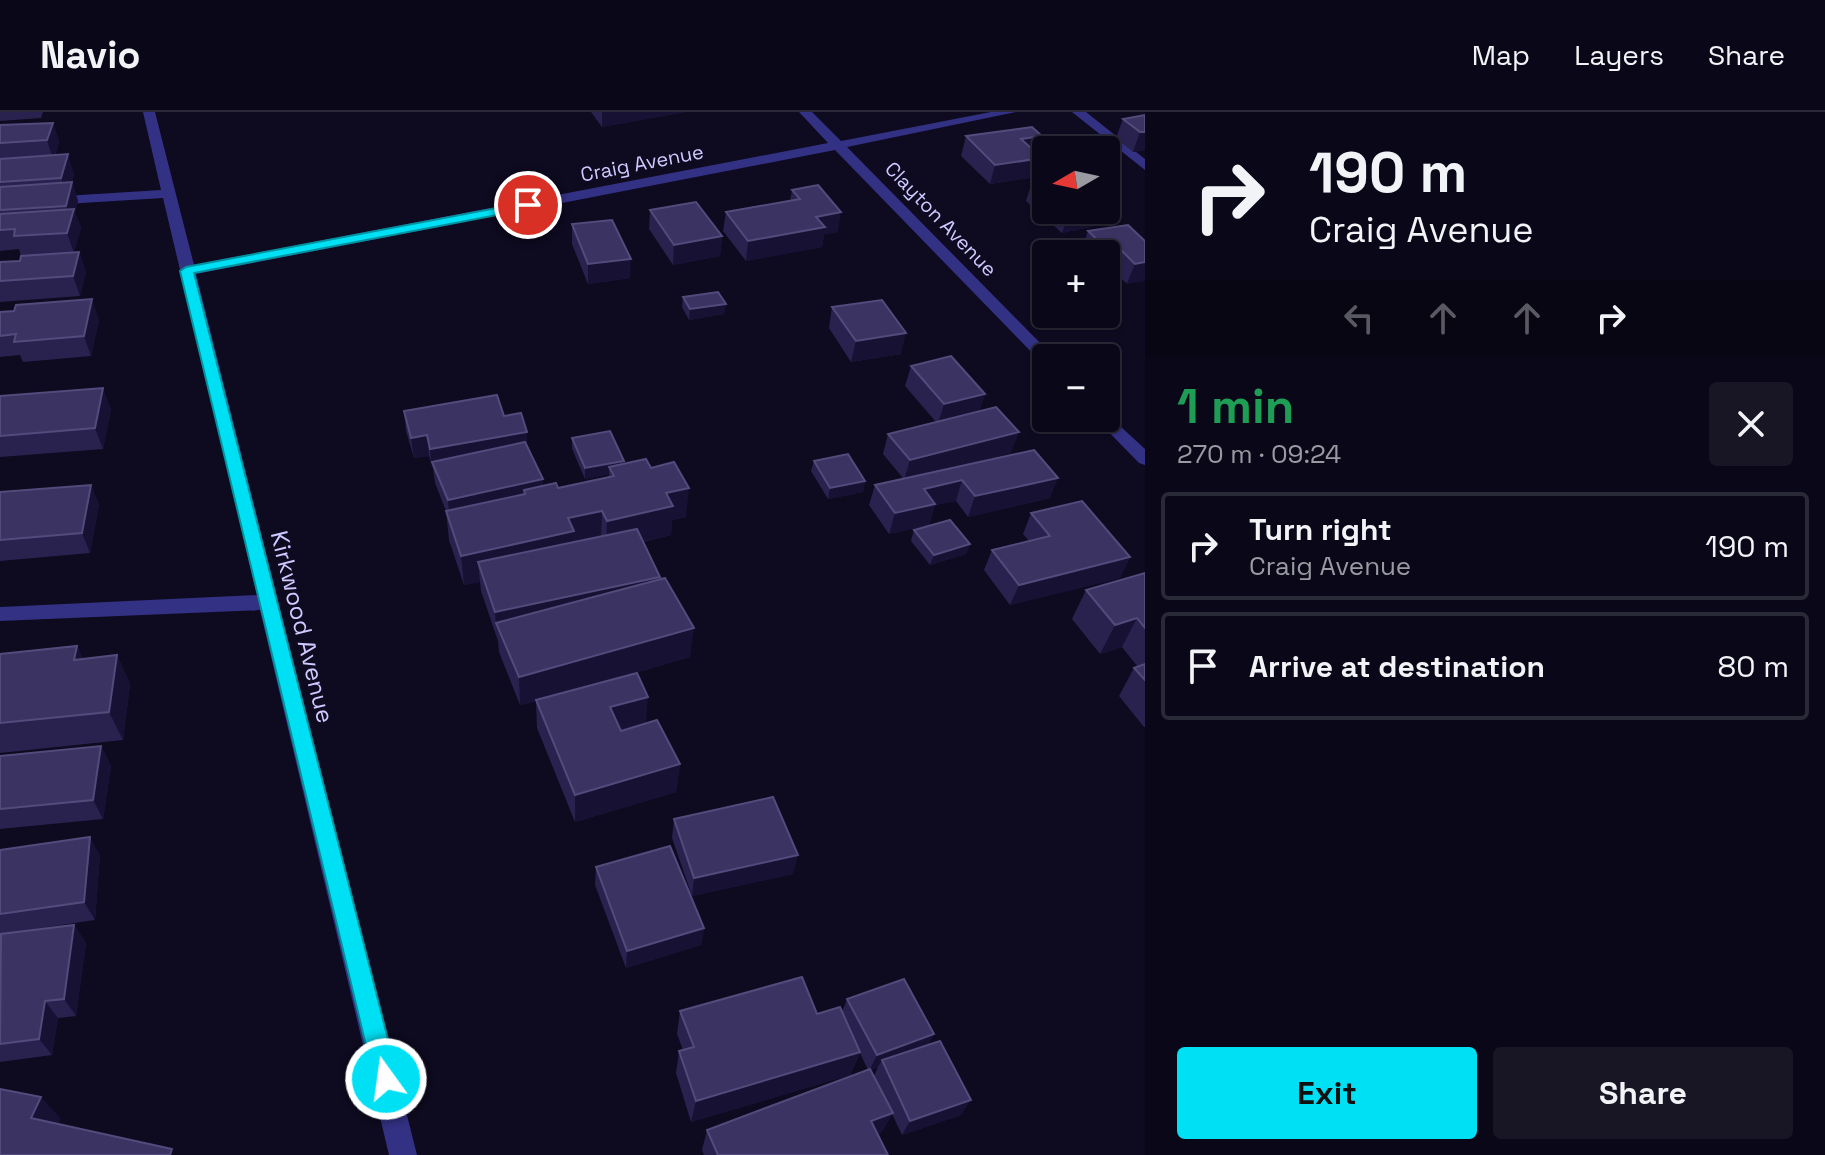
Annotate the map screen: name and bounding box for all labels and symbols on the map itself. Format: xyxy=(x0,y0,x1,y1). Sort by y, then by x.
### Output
north arrow xyxy=(1032,136,1120,224)
street label: Craig Avenue xyxy=(578,138,706,188)
street label: Clayton Avenue xyxy=(879,156,1003,282)
pin xyxy=(494,171,562,239)
street label: Kirkwood Avenue xyxy=(264,527,341,726)
position arrow xyxy=(344,1037,428,1121)

